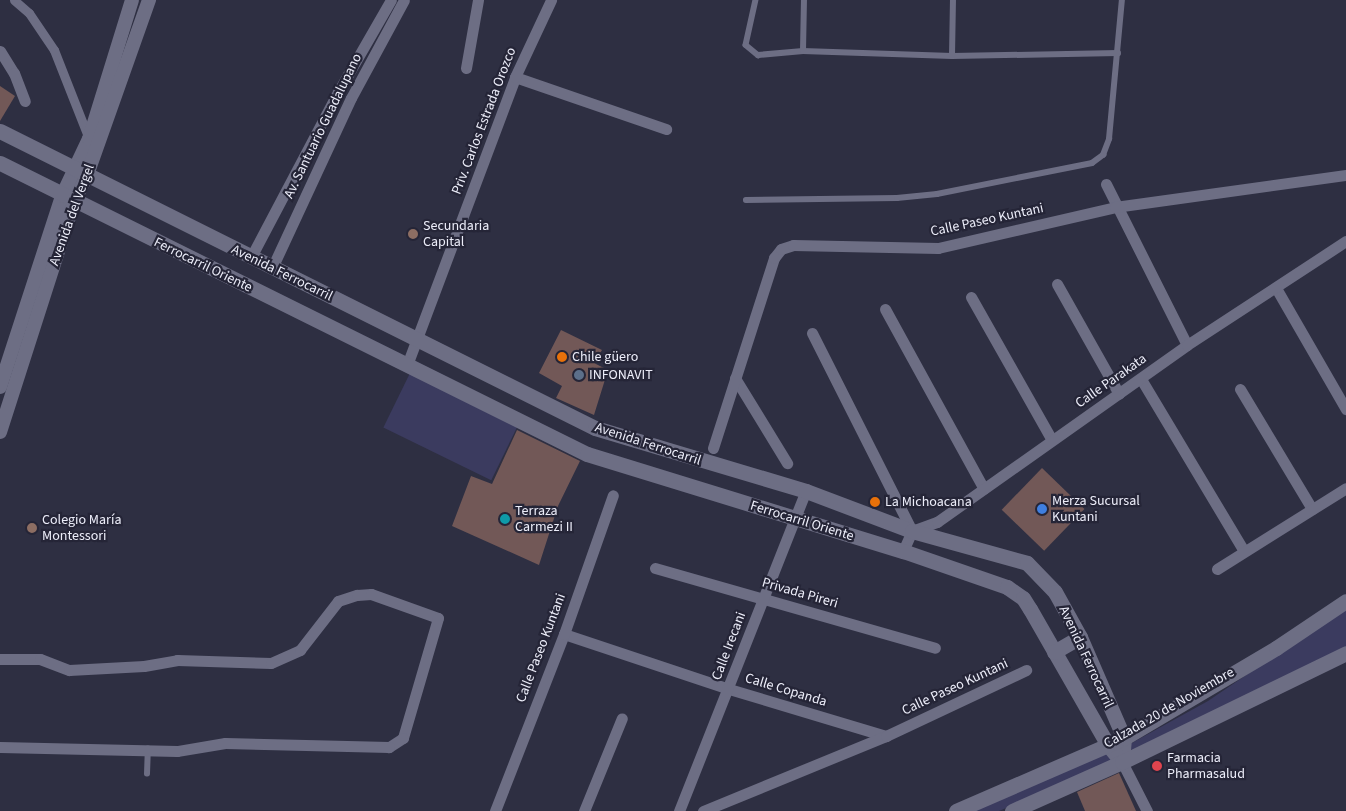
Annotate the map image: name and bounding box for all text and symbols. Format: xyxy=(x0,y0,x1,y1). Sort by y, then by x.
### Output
street label: Priv. Carlos Estrada Orozco xyxy=(448,45,520,197)
street label: Av. Santuario Guadalupano xyxy=(281,51,365,201)
street label: Avenida del Vergel xyxy=(46,162,98,268)
street label: Calle Paseo Kuntani xyxy=(929,200,1045,240)
place label: Secundaria Capital xyxy=(423,218,489,250)
marker: Secundaria Capital xyxy=(407,228,419,240)
street label: Ferrocarril Oriente xyxy=(151,234,255,296)
street label: Avenida Ferrocarril xyxy=(229,241,335,305)
place label: Chile güero xyxy=(572,349,638,365)
street label: Calle Parakata xyxy=(1072,350,1150,412)
marker: Chile güero xyxy=(556,351,568,363)
place label: INFONAVIT xyxy=(589,367,653,383)
marker: INFONAVIT xyxy=(573,369,585,381)
street label: Avenida Ferrocarril xyxy=(593,419,703,469)
place label: Merza Sucursal Kuntani xyxy=(1052,493,1140,526)
place label: La Michoacana xyxy=(885,494,972,510)
marker: La Michoacana xyxy=(869,496,881,508)
street label: Ferrocarril Oriente xyxy=(748,497,856,545)
place label: Terraza Carmezi II xyxy=(515,503,573,536)
marker: Merza Sucursal Kuntani xyxy=(1036,503,1048,515)
place label: Colegio María Montessori xyxy=(42,512,121,544)
marker: Terraza Carmezi II xyxy=(499,513,511,525)
marker: Colegio María Montessori xyxy=(26,522,38,534)
street label: Privada Pireri xyxy=(760,574,840,612)
street label: Calle Paseo Kuntani xyxy=(512,591,570,705)
street label: Avenida Ferrocarril xyxy=(1055,603,1117,711)
street label: Calle Irecani xyxy=(708,610,750,682)
street label: Calle Paseo Kuntani xyxy=(899,655,1011,719)
street label: Calzada 20 de Noviembre xyxy=(1101,664,1237,752)
street label: Calle Copanda xyxy=(743,670,829,710)
place label: Farmacia Pharmasalud xyxy=(1167,750,1245,782)
marker: Farmacia Pharmasalud xyxy=(1151,760,1163,772)

